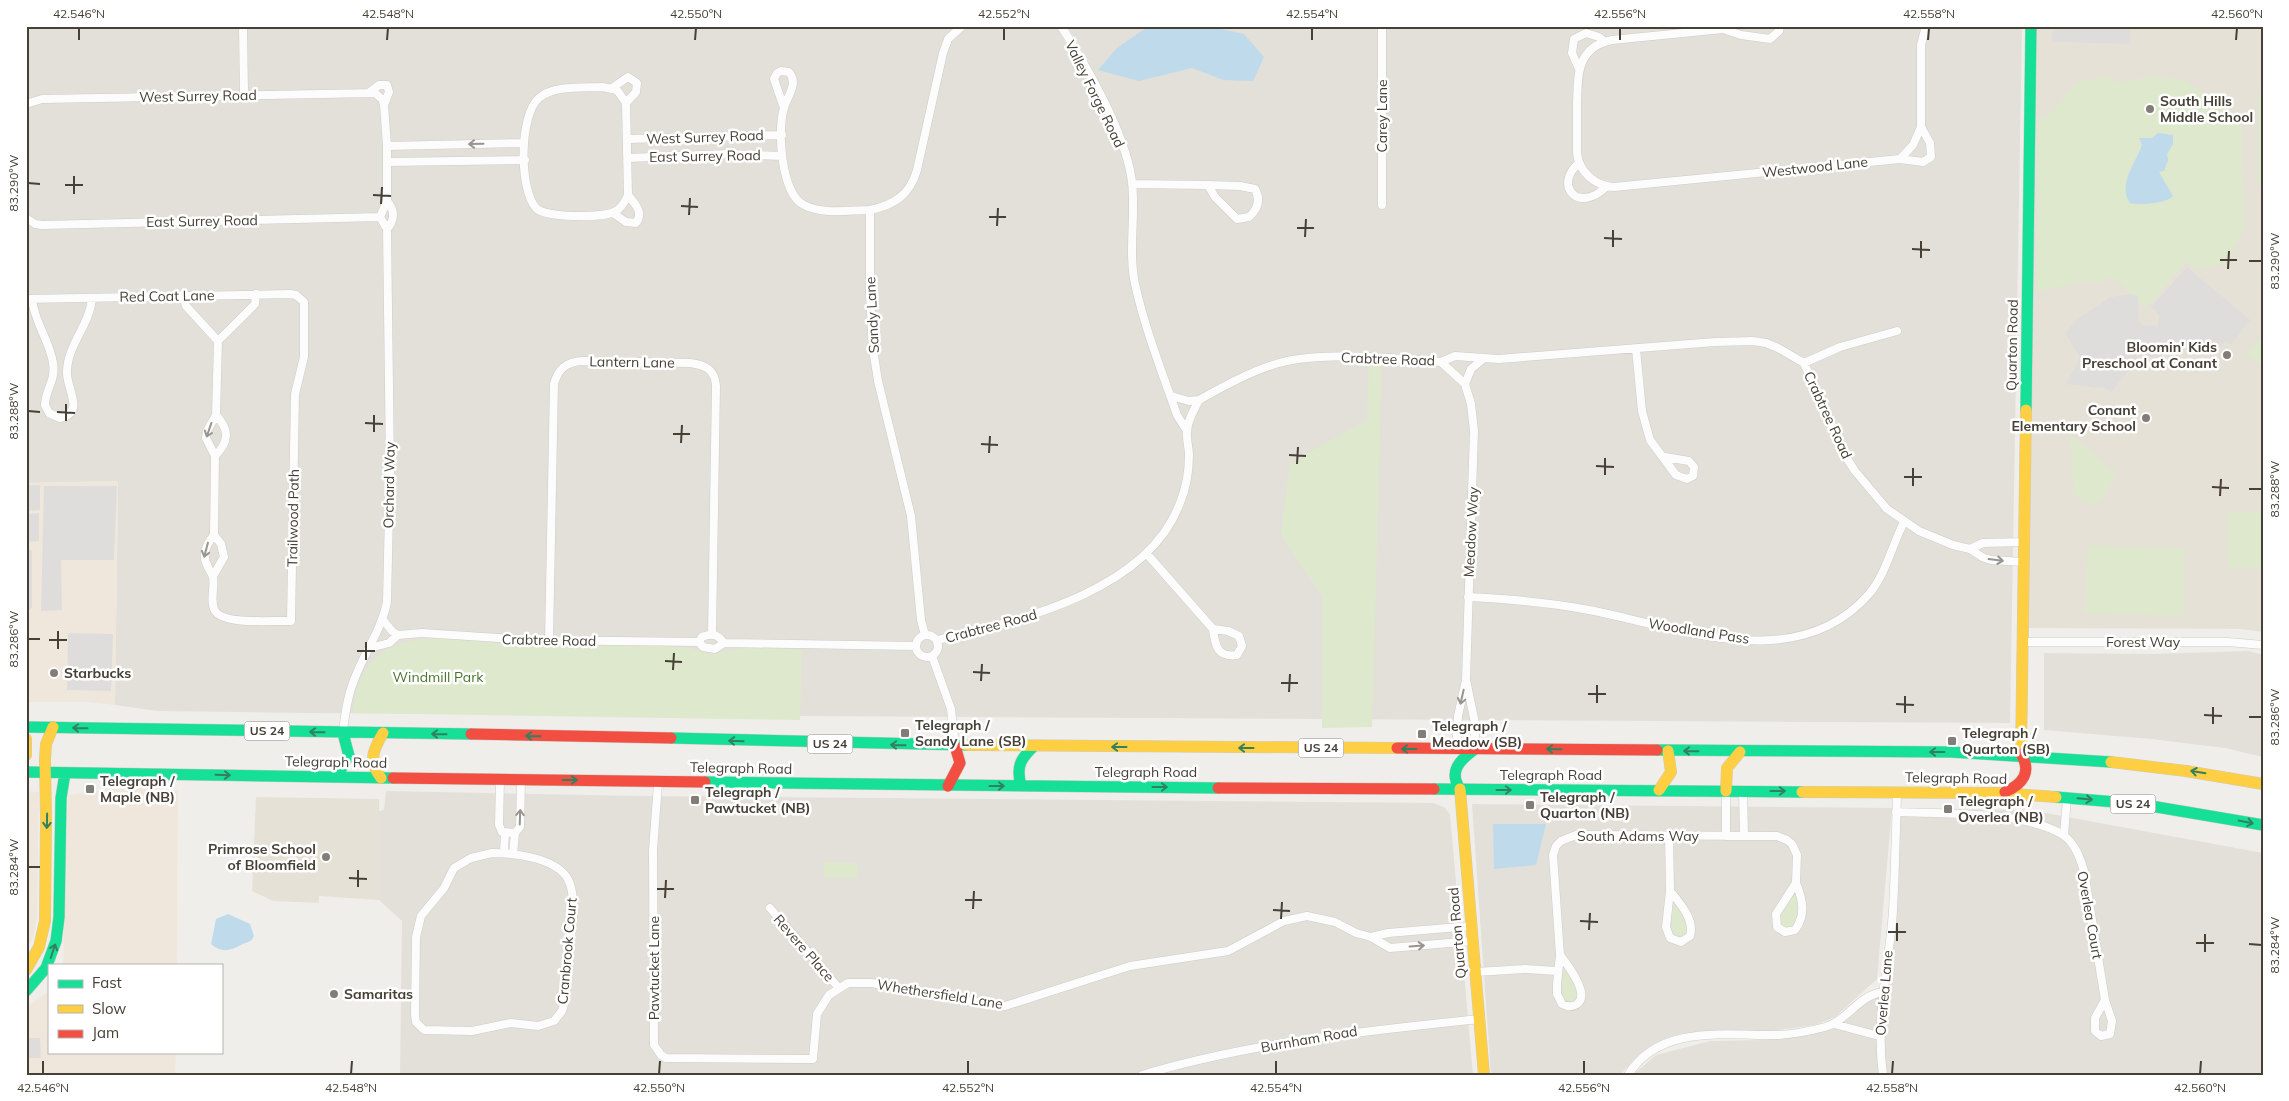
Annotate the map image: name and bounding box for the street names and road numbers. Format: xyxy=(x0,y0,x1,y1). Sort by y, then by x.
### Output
street label: Valley Forge Road xyxy=(1061,37,1129,151)
street label: Carey Lane xyxy=(1373,79,1391,153)
street label: West Surrey Road xyxy=(139,86,257,106)
street label: West Surrey Road xyxy=(646,126,764,148)
street label: East Surrey Road xyxy=(649,146,761,166)
street label: Westwood Lane xyxy=(1761,152,1869,182)
street label: East Surrey Road xyxy=(146,211,258,231)
street label: Sandy Lane xyxy=(861,276,883,354)
street label: Red Coat Lane xyxy=(119,286,215,306)
street label: Quarton Road xyxy=(2002,299,2022,391)
street label: Crabtree Road xyxy=(1341,348,1435,370)
street label: Lantern Lane xyxy=(589,352,675,372)
street label: Crabtree Road xyxy=(1800,368,1856,462)
street label: Orchard Way xyxy=(379,441,399,529)
street label: Trailwood Path xyxy=(283,469,303,567)
street label: Meadow Way xyxy=(1460,486,1482,578)
street label: Crabtree Road xyxy=(943,605,1039,647)
street label: Woodland Pass xyxy=(1647,614,1751,648)
street label: Crabtree Road xyxy=(502,630,596,650)
street label: Forest Way xyxy=(2106,633,2181,651)
road number: US 24 xyxy=(244,721,290,740)
road number: US 24 xyxy=(808,734,852,754)
road number: US 24 xyxy=(1298,738,1344,758)
street label: Telegraph Road xyxy=(285,752,387,772)
street label: Telegraph Road xyxy=(690,758,792,778)
street label: Telegraph Road xyxy=(1095,763,1197,781)
street label: Telegraph Road xyxy=(1500,766,1602,784)
street label: Telegraph Road xyxy=(1905,768,2007,788)
road number: US 24 xyxy=(2110,794,2156,814)
street label: South Adams Way xyxy=(1577,827,1700,845)
street label: Overlea Court xyxy=(2073,869,2107,961)
street label: Quarton Road xyxy=(1444,887,1470,979)
street label: Cranbrook Court xyxy=(553,897,581,1005)
street label: Revere Place xyxy=(770,911,838,985)
street label: Pawtucket Lane xyxy=(645,916,663,1020)
street label: Overlea Lane xyxy=(1871,950,1897,1036)
street label: Whethersfield Lane xyxy=(876,975,1004,1013)
street label: Burnham Road xyxy=(1259,1022,1359,1056)

